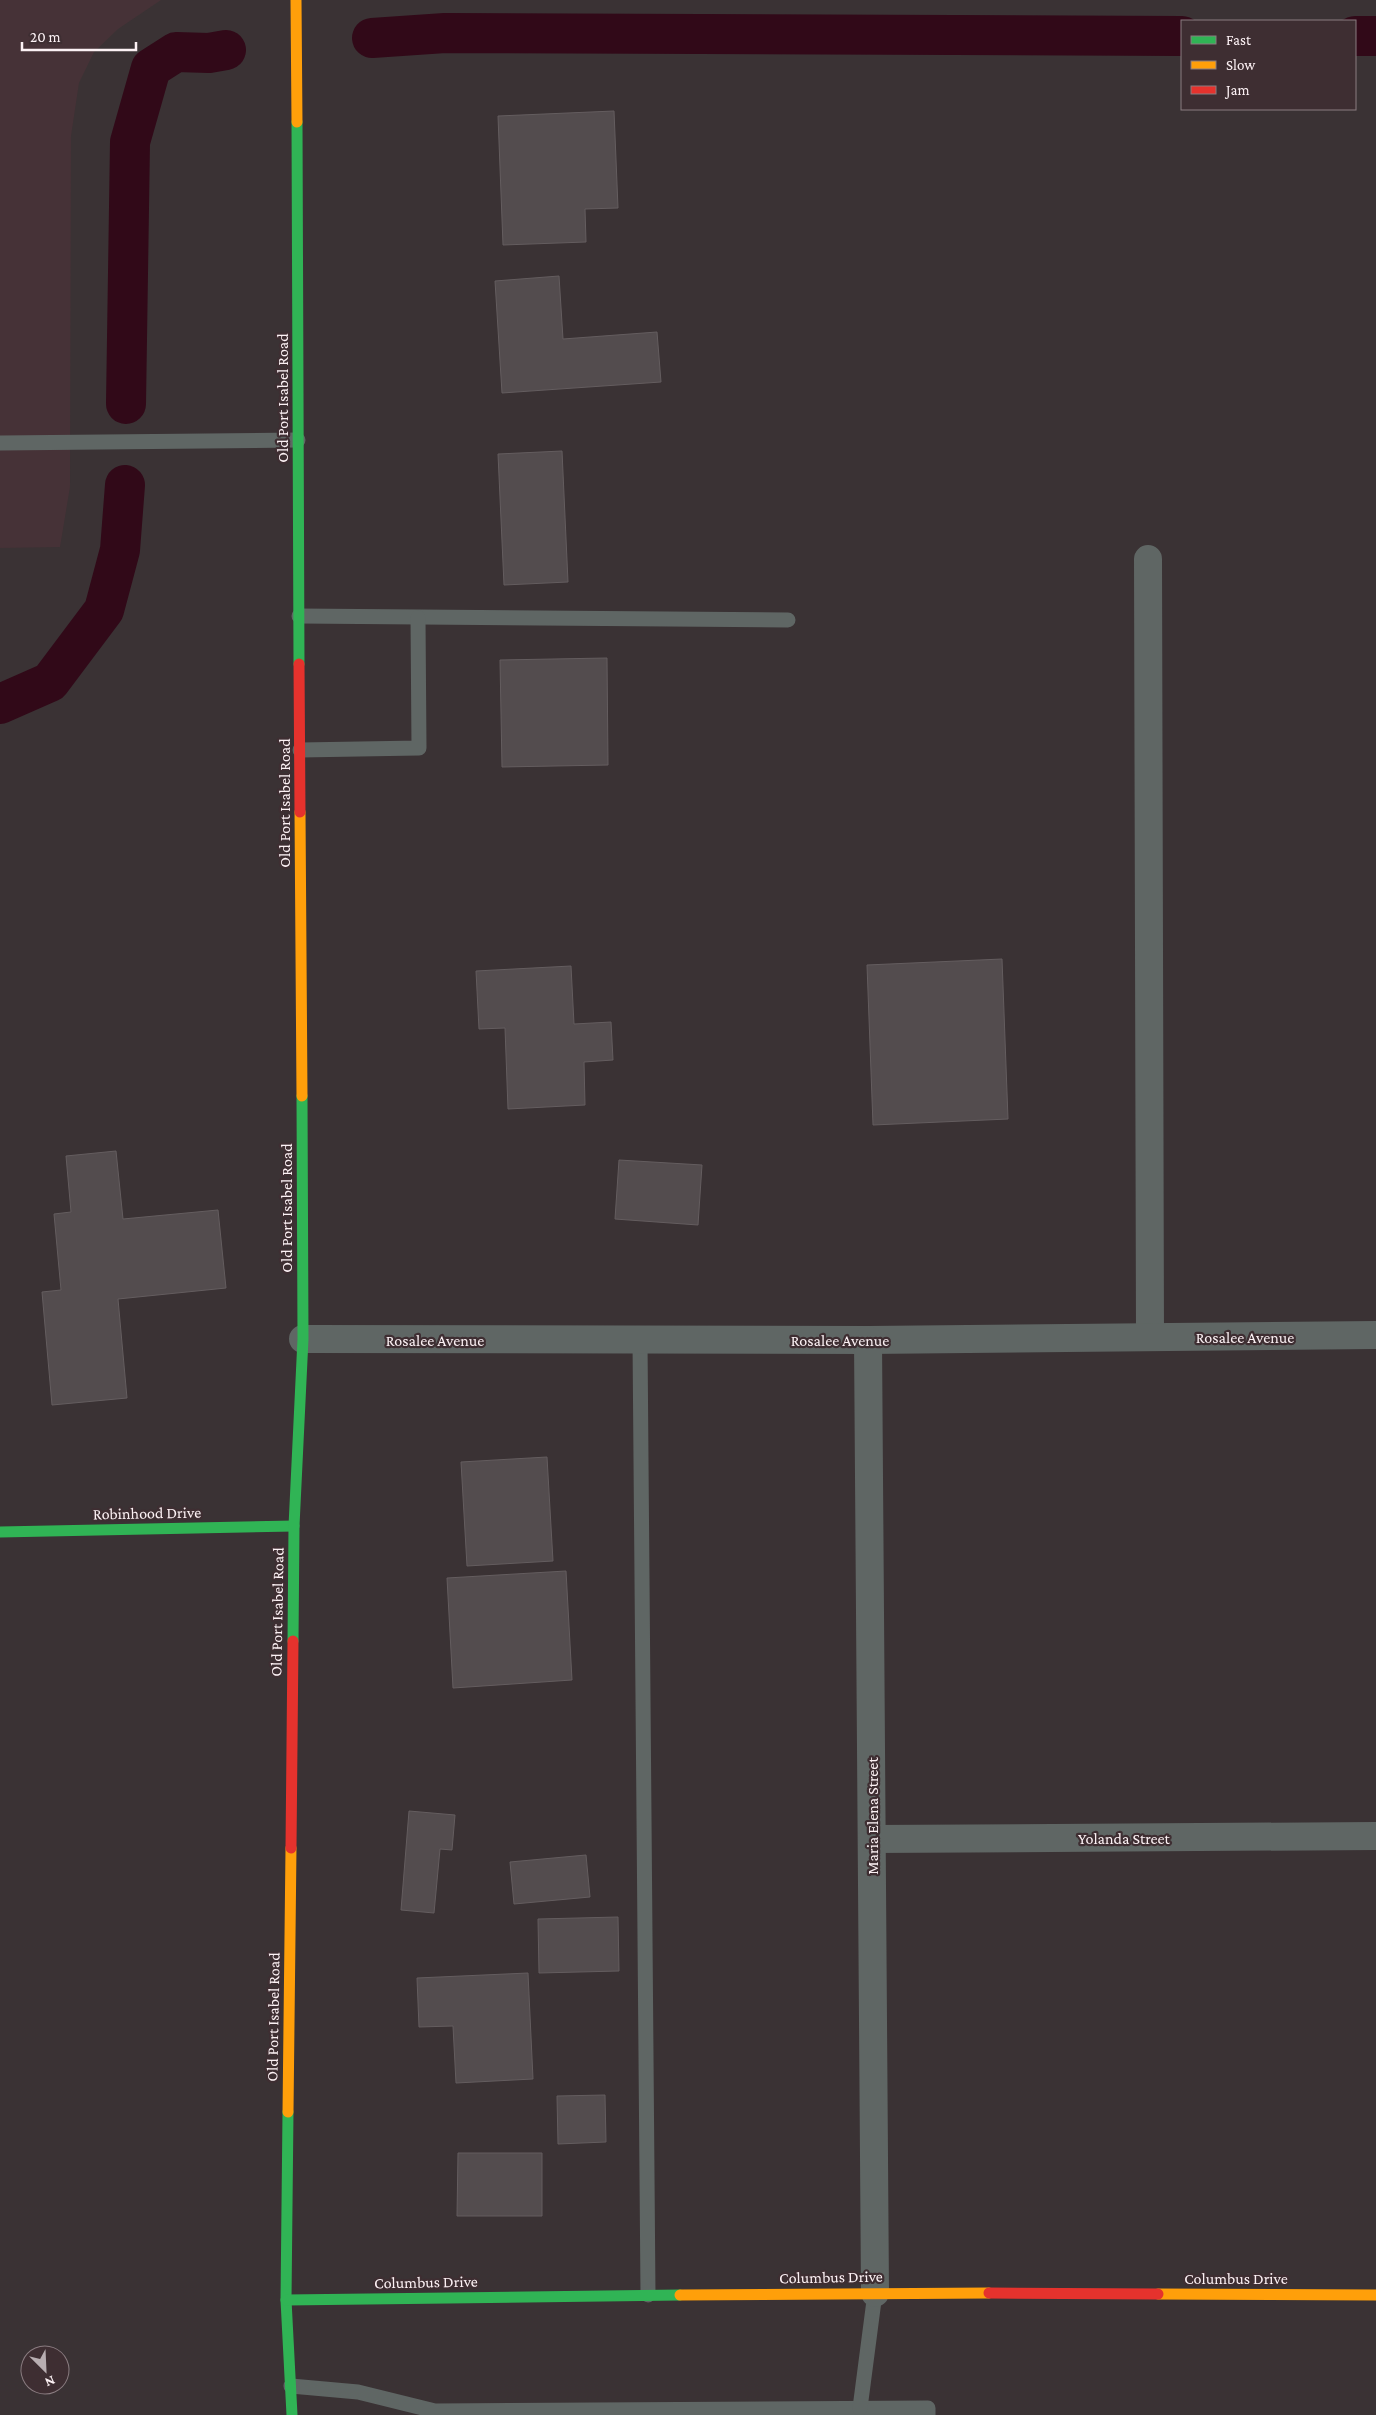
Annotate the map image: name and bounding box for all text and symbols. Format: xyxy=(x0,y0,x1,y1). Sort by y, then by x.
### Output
scale bar xyxy=(22,20,136,52)
legend xyxy=(1181,20,1356,110)
text: 20 m xyxy=(30,29,61,45)
text: Fast xyxy=(1226,32,1252,48)
text: Slow xyxy=(1226,57,1256,73)
text: Jam xyxy=(1224,82,1249,99)
street label: Old Port Isabel Road xyxy=(274,333,291,463)
street label: Old Port Isabel Road xyxy=(276,738,293,868)
street label: Old Port Isabel Road xyxy=(278,1143,295,1273)
street label: Rosalee Avenue xyxy=(1196,1329,1294,1346)
street label: Rosalee Avenue xyxy=(386,1332,484,1349)
street label: Rosalee Avenue xyxy=(791,1332,889,1349)
street label: Robinhood Drive xyxy=(93,1504,201,1522)
street label: Old Port Isabel Road xyxy=(267,1547,287,1677)
street label: Maria Elena Street xyxy=(864,1757,881,1875)
street label: Yolanda Street xyxy=(1078,1830,1171,1847)
street label: Old Port Isabel Road xyxy=(263,1952,283,2082)
street label: Columbus Drive xyxy=(779,2268,883,2286)
street label: Columbus Drive xyxy=(1184,2270,1288,2287)
street label: Columbus Drive xyxy=(374,2273,478,2291)
north arrow xyxy=(20,2345,70,2395)
text: N xyxy=(42,2373,58,2391)

